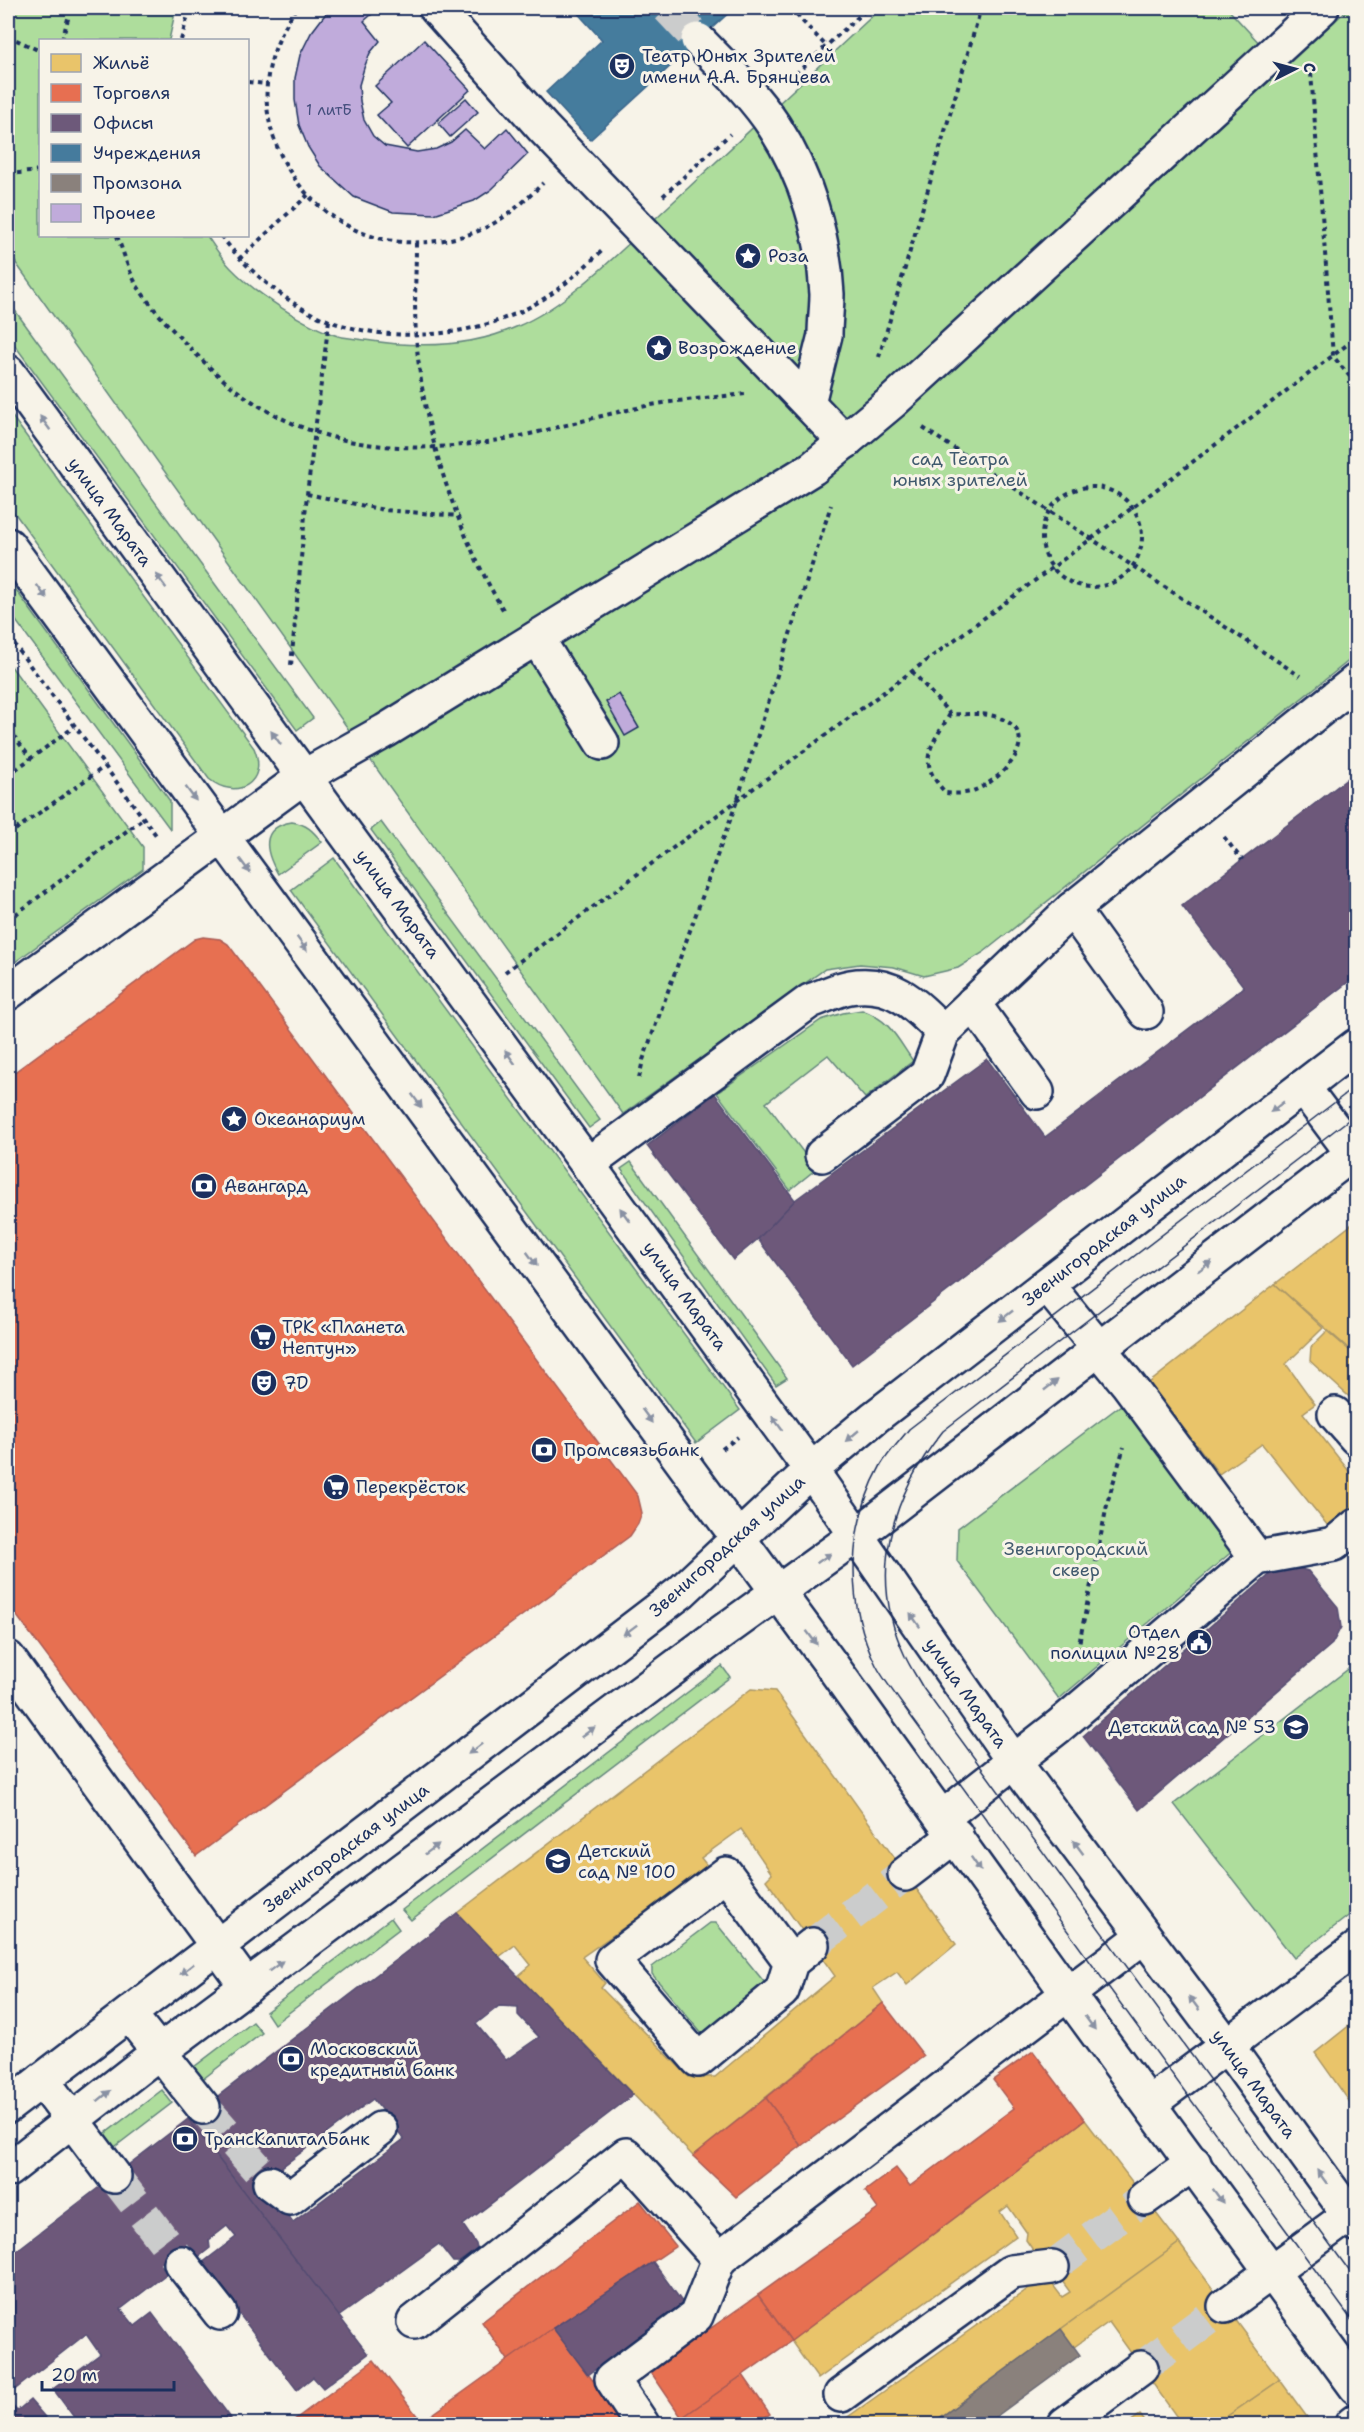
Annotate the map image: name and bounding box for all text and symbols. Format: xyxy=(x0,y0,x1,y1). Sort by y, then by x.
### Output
legend xyxy=(39,39,249,237)
north arrow xyxy=(1265,39,1325,99)
place label: Театр Юных Зрителей имени А.А. Брянцева xyxy=(642,44,836,89)
text: Жильё xyxy=(93,51,150,75)
theatre icon: Театр Юных Зрителей имени А.А. Брянцева xyxy=(607,51,637,81)
text: С xyxy=(1298,61,1320,74)
text: Торговля xyxy=(93,81,171,105)
house number: 1 литБ xyxy=(306,100,352,120)
text: Офисы xyxy=(93,111,154,135)
text: Учреждения xyxy=(93,141,201,165)
text: Промзона xyxy=(93,171,182,195)
text: Прочее xyxy=(93,201,156,225)
place icon: Роза xyxy=(733,241,763,271)
place label: Роза xyxy=(768,244,809,268)
place icon: Возрождение xyxy=(644,333,674,363)
place label: Возрождение xyxy=(678,336,797,360)
one-way arrow xyxy=(39,416,51,432)
park label: сад Театра юных зрителей xyxy=(892,447,1028,492)
street label: улица Марата xyxy=(62,453,158,571)
one-way arrow xyxy=(155,573,167,588)
one-way arrow xyxy=(36,583,48,599)
one-way arrow xyxy=(270,730,282,746)
one-way arrow xyxy=(185,785,197,801)
street label: улица Марата xyxy=(350,845,446,963)
one-way arrow xyxy=(239,858,251,874)
one-way arrow xyxy=(296,935,308,951)
one-way arrow xyxy=(504,1049,516,1065)
one-way arrow xyxy=(411,1093,423,1109)
one-way arrow xyxy=(1269,1101,1284,1113)
place icon: Океанариум xyxy=(219,1104,249,1134)
place label: Океанариум xyxy=(254,1107,365,1131)
street label: Звенигородская улица xyxy=(1017,1168,1191,1312)
bank icon: Авангард xyxy=(189,1171,219,1201)
place label: Авангард xyxy=(224,1174,308,1198)
one-way arrow xyxy=(619,1207,631,1223)
street label: улица Марата xyxy=(637,1237,733,1355)
one-way arrow xyxy=(526,1250,538,1266)
one-way arrow xyxy=(1198,1261,1213,1273)
one-way arrow xyxy=(998,1310,1014,1323)
place label: ТРК «Планета Нептун» xyxy=(282,1315,405,1360)
supermarket icon: ТРК «Планета Нептун» xyxy=(248,1322,278,1352)
theatre icon: 7D xyxy=(249,1368,279,1398)
place label: 7D xyxy=(284,1371,309,1395)
one-way arrow xyxy=(1042,1379,1058,1391)
one-way arrow xyxy=(641,1408,653,1424)
one-way arrow xyxy=(771,1415,783,1431)
one-way arrow xyxy=(845,1429,860,1442)
bank icon: Промсвязьбанк xyxy=(529,1435,559,1465)
place label: Промсвязьбанк xyxy=(564,1438,700,1462)
street label: Звенигородская улица xyxy=(644,1470,810,1622)
supermarket icon: Перекрёсток xyxy=(321,1472,351,1502)
place label: Перекрёсток xyxy=(356,1475,466,1499)
park label: Звенигородский сквер xyxy=(1004,1537,1148,1582)
one-way arrow xyxy=(816,1552,832,1564)
one-way arrow xyxy=(909,1613,921,1629)
place label: Отдел полиции №28 xyxy=(1050,1620,1180,1665)
one-way arrow xyxy=(623,1624,638,1636)
public building icon: Отдел полиции №28 xyxy=(1184,1627,1214,1657)
one-way arrow xyxy=(806,1630,818,1646)
street label: улица Марата xyxy=(919,1633,1013,1753)
school or university icon: Детский сад № 53 xyxy=(1281,1712,1311,1742)
place label: Детский сад № 53 xyxy=(1108,1715,1276,1739)
one-way arrow xyxy=(580,1726,596,1738)
one-way arrow xyxy=(468,1742,483,1754)
street label: Звенигородская улица xyxy=(258,1778,434,1918)
place label: Детский сад № 100 xyxy=(578,1839,676,1884)
one-way arrow xyxy=(1072,1839,1084,1854)
one-way arrow xyxy=(424,1843,439,1855)
school or university icon: Детский сад № 100 xyxy=(543,1846,573,1876)
one-way arrow xyxy=(970,1856,981,1872)
one-way arrow xyxy=(268,1960,283,1972)
one-way arrow xyxy=(179,1963,195,1976)
one-way arrow xyxy=(1189,1995,1201,2010)
one-way arrow xyxy=(1083,2015,1095,2030)
street label: улица Марата xyxy=(1206,2025,1302,2143)
place label: Московский кредитный банк xyxy=(310,2037,455,2082)
bank icon: Московский кредитный банк xyxy=(276,2044,306,2074)
one-way arrow xyxy=(96,2090,112,2103)
bank icon: ТрансКапиталБанк xyxy=(170,2124,200,2154)
place label: ТрансКапиталБанк xyxy=(204,2127,370,2151)
one-way arrow xyxy=(1316,2170,1328,2186)
one-way arrow xyxy=(1212,2188,1224,2204)
scale bar xyxy=(42,2354,174,2392)
text: 20 m xyxy=(51,2363,97,2387)

